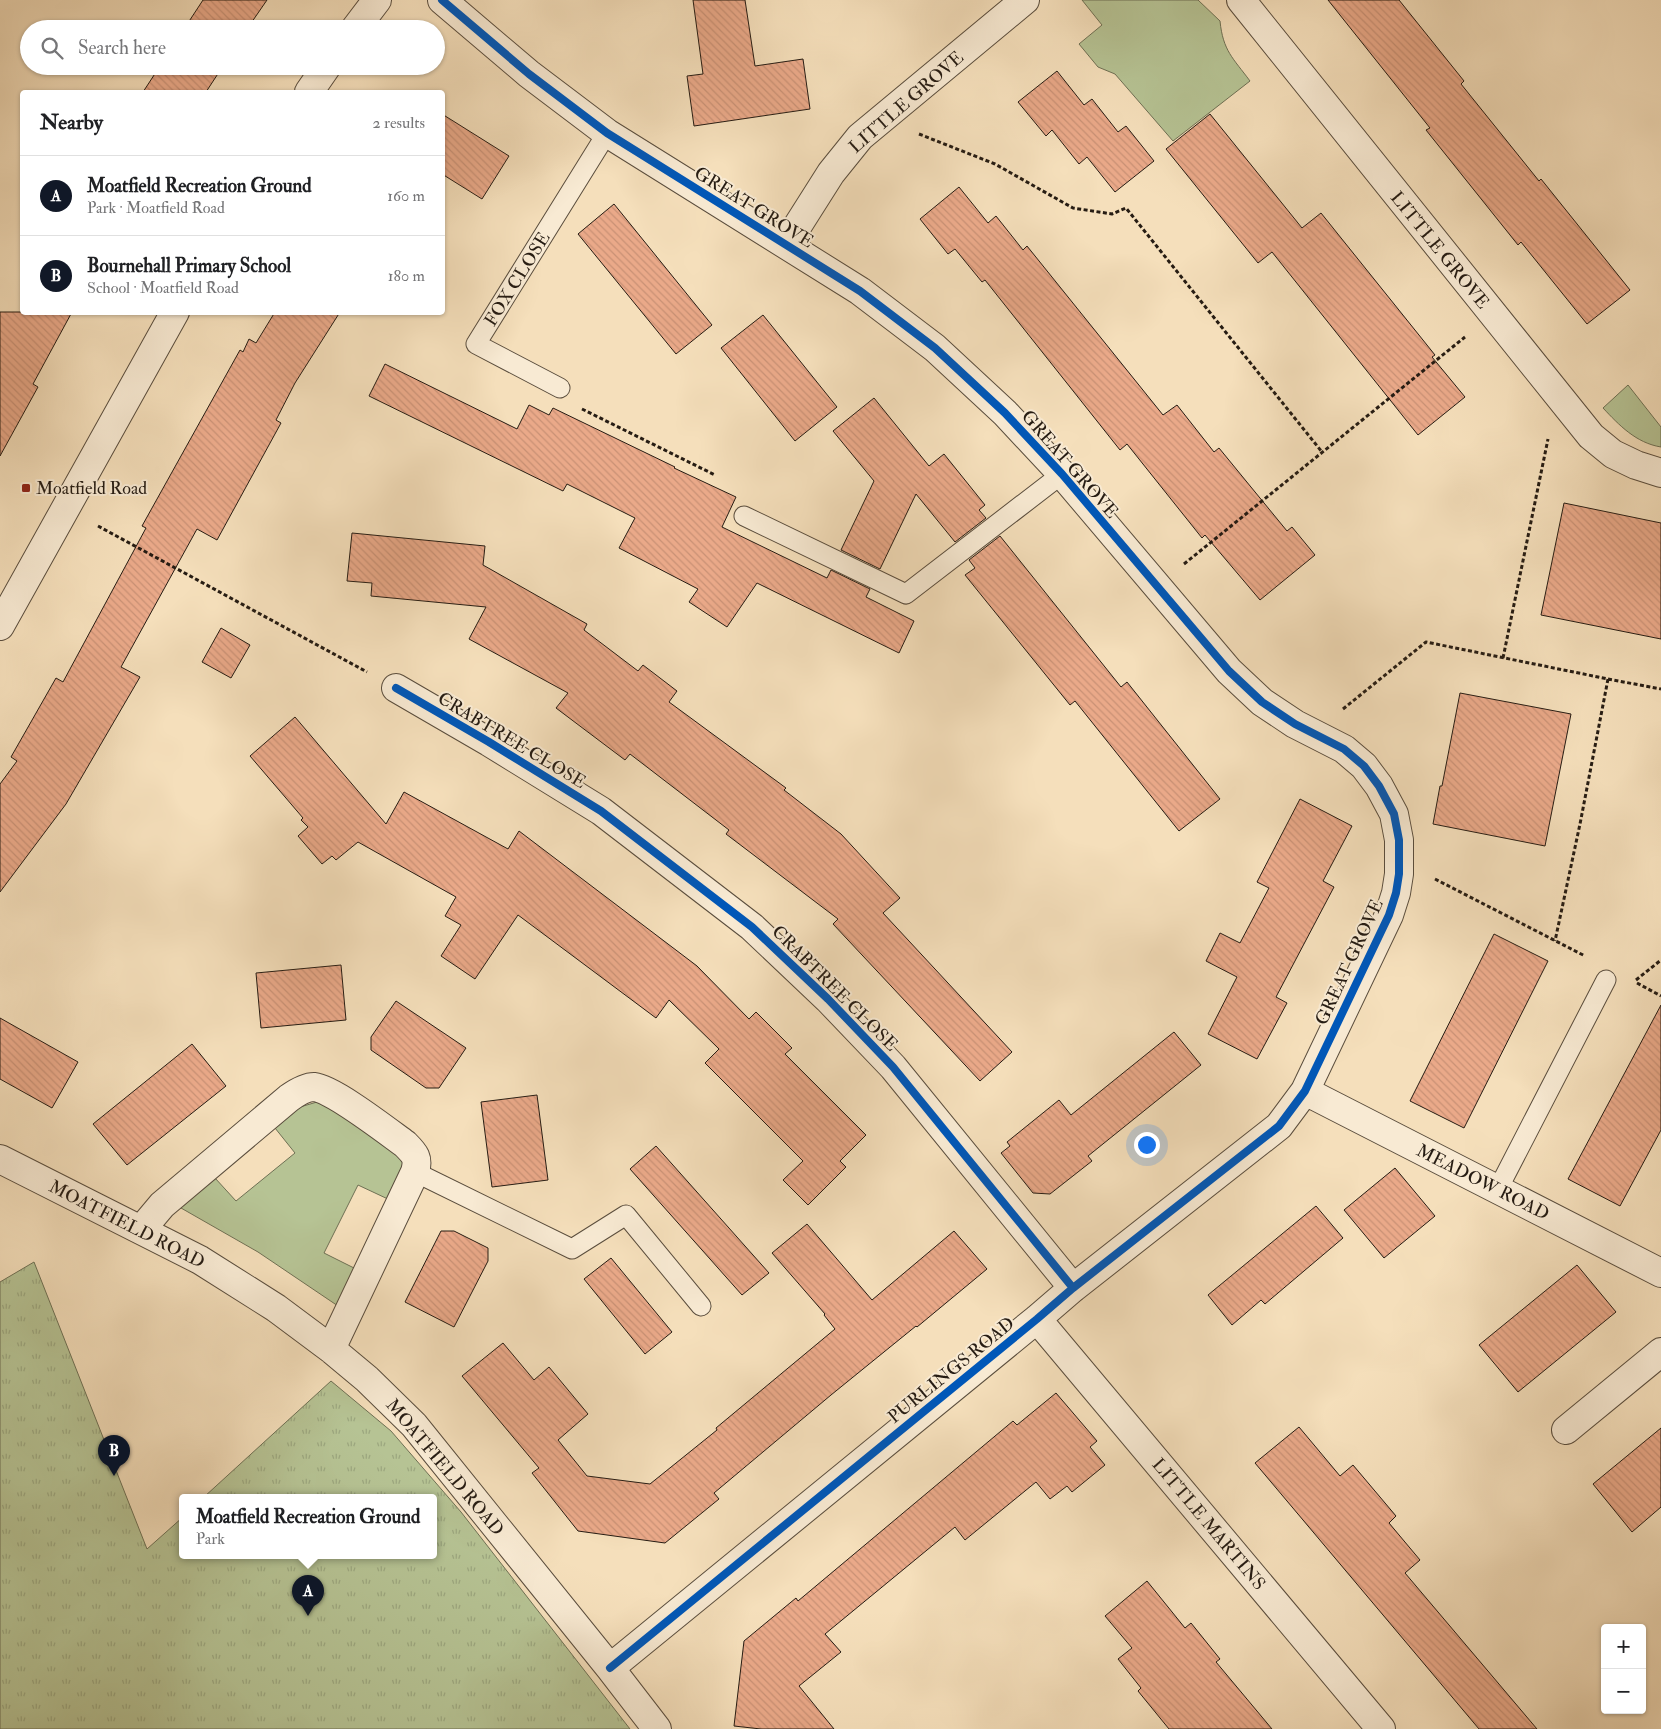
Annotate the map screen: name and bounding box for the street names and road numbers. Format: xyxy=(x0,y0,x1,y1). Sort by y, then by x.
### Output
street label: LITTLE GROVE xyxy=(844,46,968,158)
street label: GREAT GROVE xyxy=(690,162,818,253)
street label: LITTLE GROVE xyxy=(1385,187,1494,314)
street label: FOX CLOSE xyxy=(479,228,556,331)
street label: GREAT GROVE xyxy=(1016,405,1123,523)
street label: CRABTREE CLOSE xyxy=(433,687,590,794)
street label: GREAT GROVE xyxy=(1310,896,1389,1029)
street label: CRABTREE CLOSE xyxy=(767,920,903,1056)
street label: MEADOW ROAD xyxy=(1413,1139,1553,1226)
street label: MOATFIELD ROAD xyxy=(45,1175,209,1274)
street label: PURLINGS ROAD xyxy=(883,1312,1019,1429)
street label: MOATFIELD ROAD xyxy=(381,1394,509,1541)
street label: LITTLE MARTINS xyxy=(1147,1454,1271,1595)

